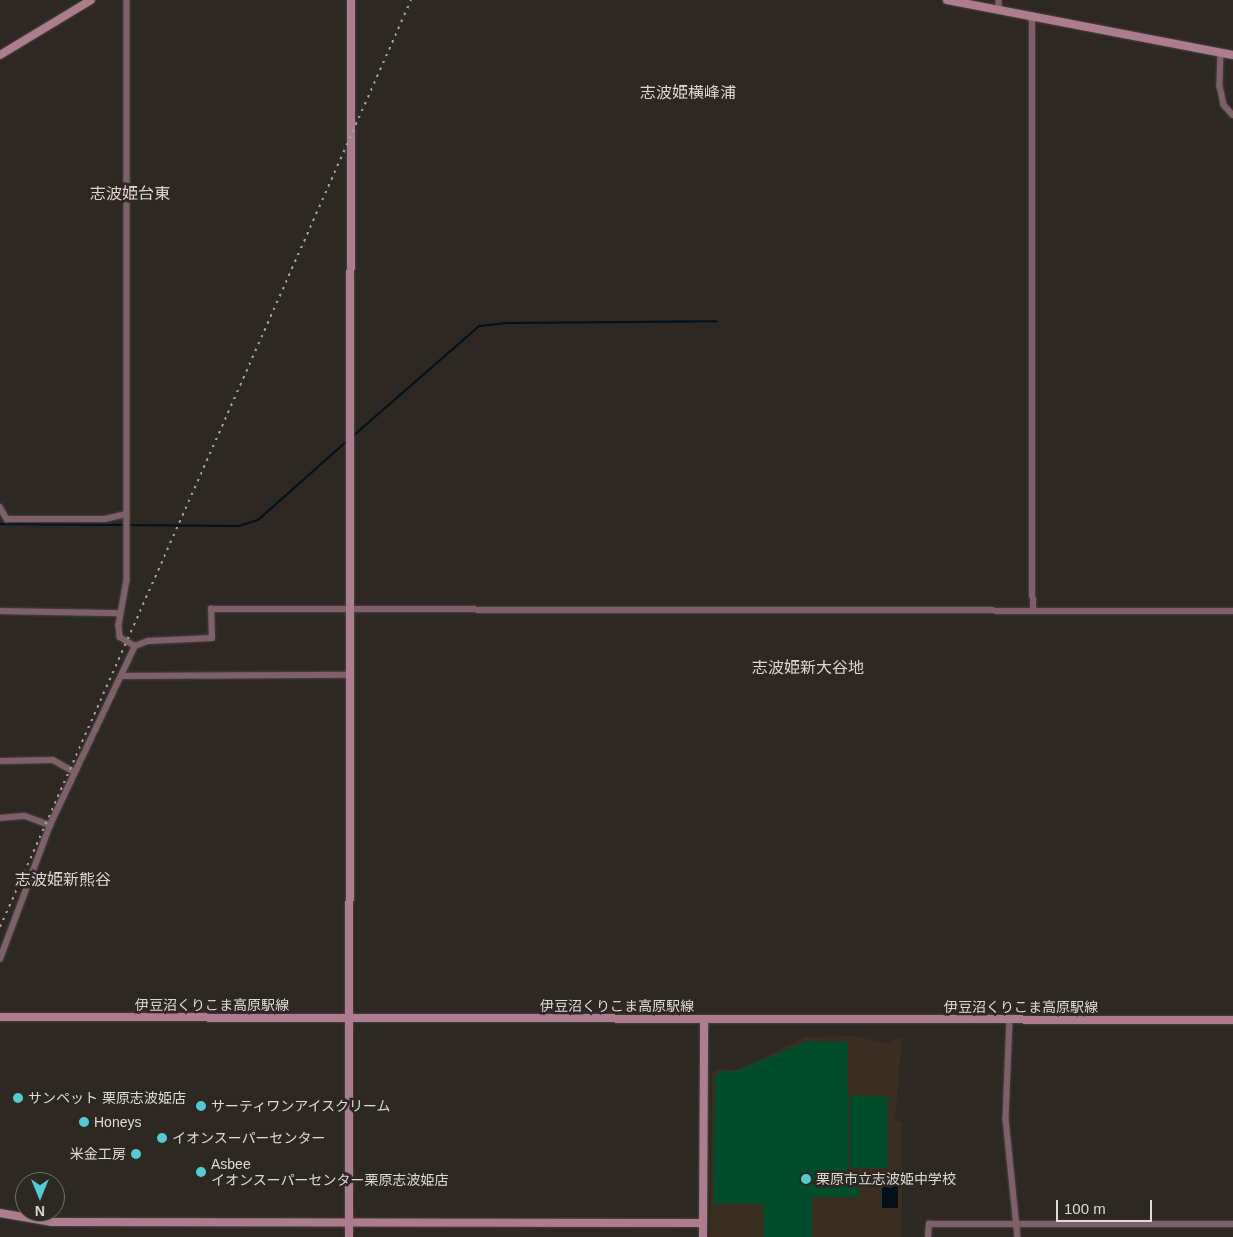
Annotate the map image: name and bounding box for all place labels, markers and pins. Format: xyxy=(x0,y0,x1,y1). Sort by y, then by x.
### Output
place label: サンペット 栗原志波姫店 xyxy=(28,1090,186,1106)
marker: サンペット 栗原志波姫店 xyxy=(12,1092,24,1104)
place label: サーティワンアイスクリーム xyxy=(211,1098,393,1114)
marker: サーティワンアイスクリーム xyxy=(195,1100,207,1112)
place label: Honeys xyxy=(94,1114,141,1130)
marker: Honeys xyxy=(78,1116,90,1128)
place label: イオンスーパーセンター xyxy=(172,1130,326,1146)
marker: イオンスーパーセンター xyxy=(156,1132,168,1144)
place label: 米金工房 xyxy=(70,1146,126,1162)
marker: 米金工房 xyxy=(130,1148,142,1160)
place label: Asbee イオンスーパーセンター栗原志波姫店 xyxy=(211,1156,449,1188)
marker: Asbee イオンスーパーセンター栗原志波姫店 xyxy=(195,1166,207,1178)
place label: 栗原市立志波姫中学校 xyxy=(816,1171,956,1187)
marker: 栗原市立志波姫中学校 xyxy=(800,1173,812,1185)

